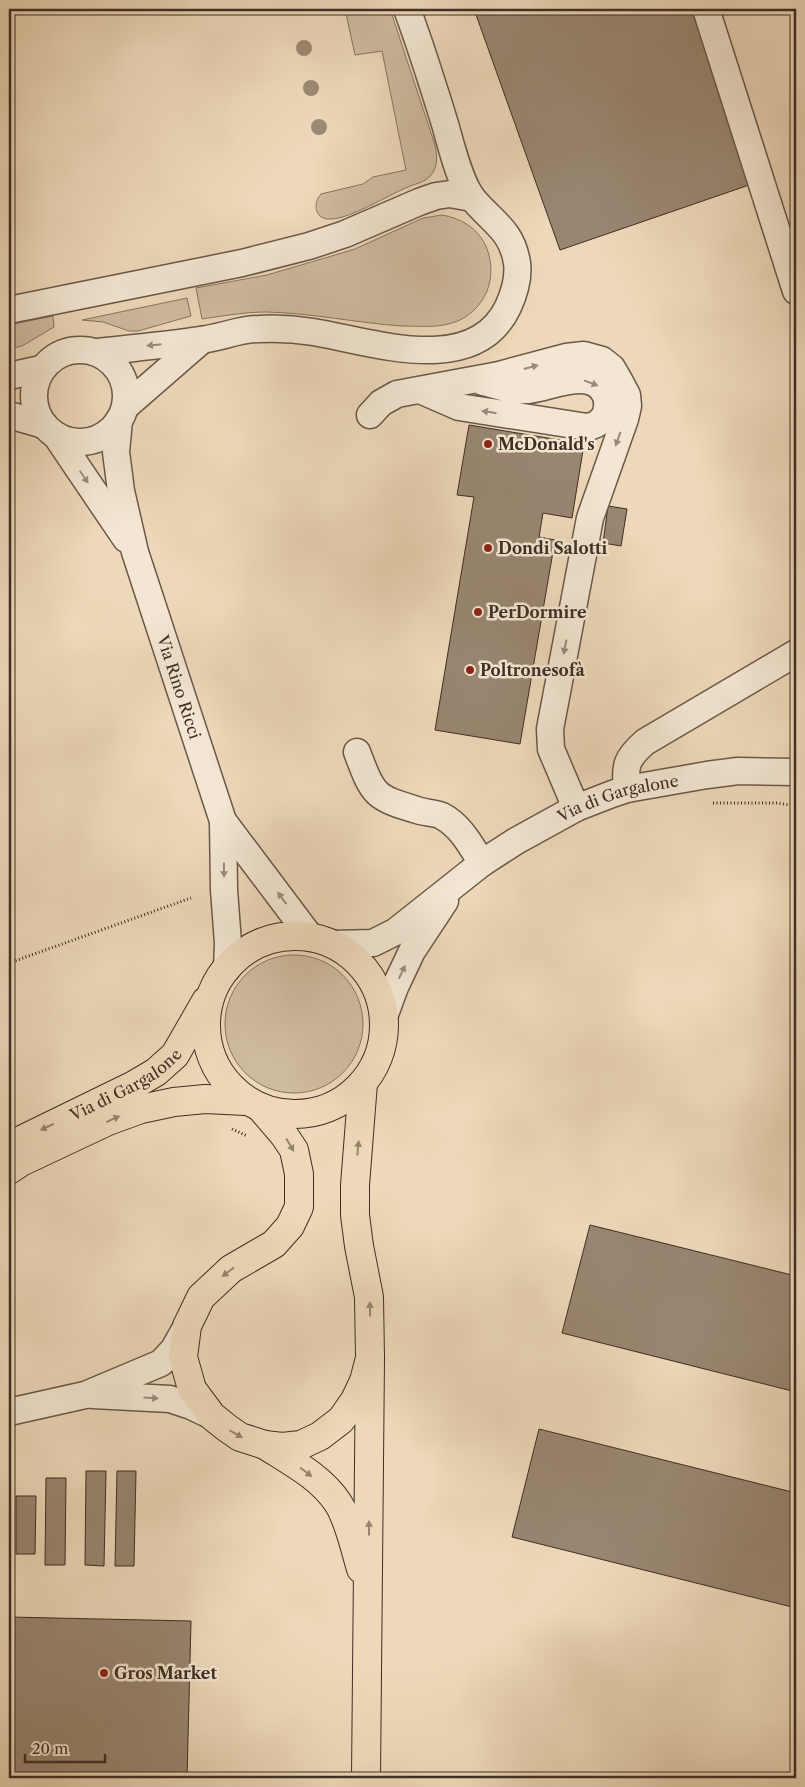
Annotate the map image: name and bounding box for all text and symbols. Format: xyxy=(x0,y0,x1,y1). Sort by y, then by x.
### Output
one-way arrow xyxy=(146,341,162,349)
one-way arrow xyxy=(523,363,538,371)
one-way arrow xyxy=(584,379,599,387)
one-way arrow xyxy=(481,407,497,415)
one-way arrow xyxy=(614,432,622,447)
place label: McDonald's xyxy=(498,434,595,454)
marker: McDonald's xyxy=(482,438,494,450)
one-way arrow xyxy=(79,470,89,484)
place label: Dondi Salotti xyxy=(498,538,608,558)
marker: Dondi Salotti xyxy=(482,542,494,554)
place label: PerDormire xyxy=(488,602,587,622)
marker: PerDormire xyxy=(472,606,484,618)
street label: Via Rino Ricci xyxy=(153,632,205,741)
one-way arrow xyxy=(561,639,569,655)
place label: Poltronesofà xyxy=(480,660,585,680)
marker: Poltronesofà xyxy=(464,664,476,676)
street label: Via di Gargalone xyxy=(553,770,680,827)
one-way arrow xyxy=(220,862,228,878)
one-way arrow xyxy=(277,892,288,905)
one-way arrow xyxy=(398,965,406,979)
street label: Via di Gargalone xyxy=(66,1046,186,1125)
one-way arrow xyxy=(106,1114,120,1122)
one-way arrow xyxy=(40,1124,54,1132)
one-way arrow xyxy=(286,1138,295,1152)
one-way arrow xyxy=(355,1140,363,1156)
one-way arrow xyxy=(221,1267,235,1277)
one-way arrow xyxy=(365,1301,373,1317)
one-way arrow xyxy=(143,1394,159,1402)
one-way arrow xyxy=(230,1429,243,1438)
one-way arrow xyxy=(299,1466,312,1477)
one-way arrow xyxy=(365,1519,373,1535)
place label: Gros Market xyxy=(114,1663,217,1683)
marker: Gros Market xyxy=(98,1667,110,1679)
scale bar xyxy=(25,1732,105,1764)
text: 20 m xyxy=(32,1739,68,1758)

